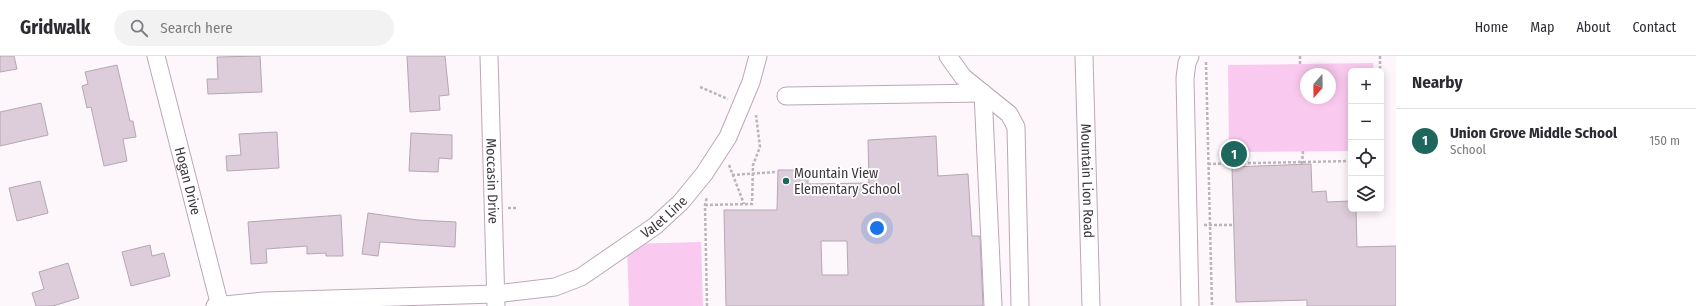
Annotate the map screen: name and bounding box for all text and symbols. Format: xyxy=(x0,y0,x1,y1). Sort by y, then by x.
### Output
search box xyxy=(114,10,394,46)
text: Gridwalk xyxy=(20,16,90,39)
icon: search xyxy=(128,17,150,39)
text: Search here xyxy=(160,19,233,37)
text: Home xyxy=(1475,19,1508,36)
text: Map xyxy=(1530,19,1554,36)
text: About xyxy=(1576,19,1611,36)
text: Contact xyxy=(1633,19,1676,36)
north arrow xyxy=(1300,68,1336,104)
map controls xyxy=(1348,68,1384,212)
button: + xyxy=(1348,68,1384,104)
text: Nearby xyxy=(1412,72,1463,93)
button: − xyxy=(1348,104,1384,140)
street label: Mountain Lion Road xyxy=(1077,123,1098,238)
text: Union Grove Middle School xyxy=(1450,124,1617,142)
text: 1 xyxy=(1422,133,1428,148)
text: 150 m xyxy=(1649,133,1680,148)
street label: Moccasin Drive xyxy=(483,138,502,224)
pin: 1 xyxy=(1221,139,1247,169)
button: locate xyxy=(1348,140,1384,176)
text: School xyxy=(1450,142,1486,157)
street label: Hogan Drive xyxy=(171,145,205,217)
place label: Mountain View Elementary School xyxy=(794,165,901,198)
marker: Mountain View Elementary School xyxy=(781,176,791,186)
button: layers xyxy=(1348,176,1384,212)
street label: Valet Line xyxy=(638,193,691,242)
your location xyxy=(867,218,887,238)

